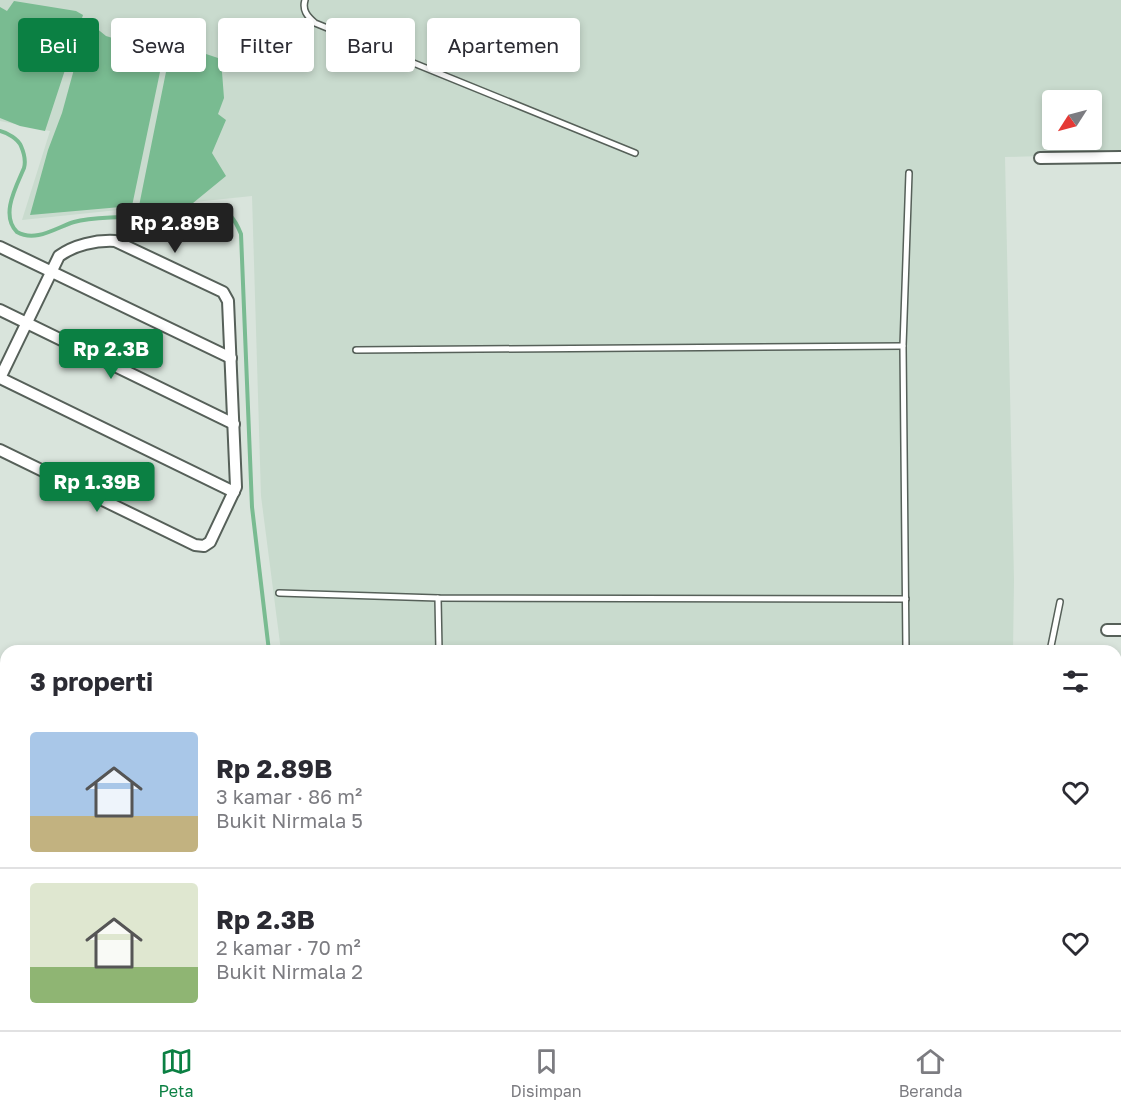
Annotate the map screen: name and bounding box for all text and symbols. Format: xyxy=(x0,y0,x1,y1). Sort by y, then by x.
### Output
chip: Beli xyxy=(18,18,99,72)
chip: Sewa xyxy=(111,18,206,72)
chip: Filter xyxy=(218,18,314,72)
chip: Baru xyxy=(326,18,415,72)
chip: Apartemen xyxy=(427,18,580,72)
north arrow xyxy=(1042,90,1102,150)
map controls xyxy=(1042,90,1102,150)
pin: Rp 2.89B xyxy=(113,203,237,254)
text: Rp 2.89B xyxy=(130,210,220,234)
pin: Rp 2.3B xyxy=(56,329,166,380)
text: Rp 2.3B xyxy=(73,336,149,360)
pin: Rp 1.39B xyxy=(35,462,159,513)
text: Rp 1.39B xyxy=(54,469,140,493)
icon: filters xyxy=(1059,665,1092,698)
text: 3 properti xyxy=(30,666,153,697)
text: Rp 2.89B xyxy=(216,753,332,784)
icon: home xyxy=(78,756,150,828)
icon: heart xyxy=(1059,776,1092,809)
text: 3 kamar · 86 m² xyxy=(216,784,362,808)
text: Bukit Nirmala 5 xyxy=(216,808,363,832)
text: Rp 2.3B xyxy=(216,904,315,935)
icon: home xyxy=(78,907,150,979)
icon: heart xyxy=(1059,927,1092,960)
text: 2 kamar · 70 m² xyxy=(216,935,361,959)
text: Bukit Nirmala 2 xyxy=(216,959,363,983)
tab: Peta xyxy=(158,1045,194,1101)
tab: Disimpan xyxy=(511,1045,582,1101)
tab: Beranda xyxy=(899,1045,962,1101)

